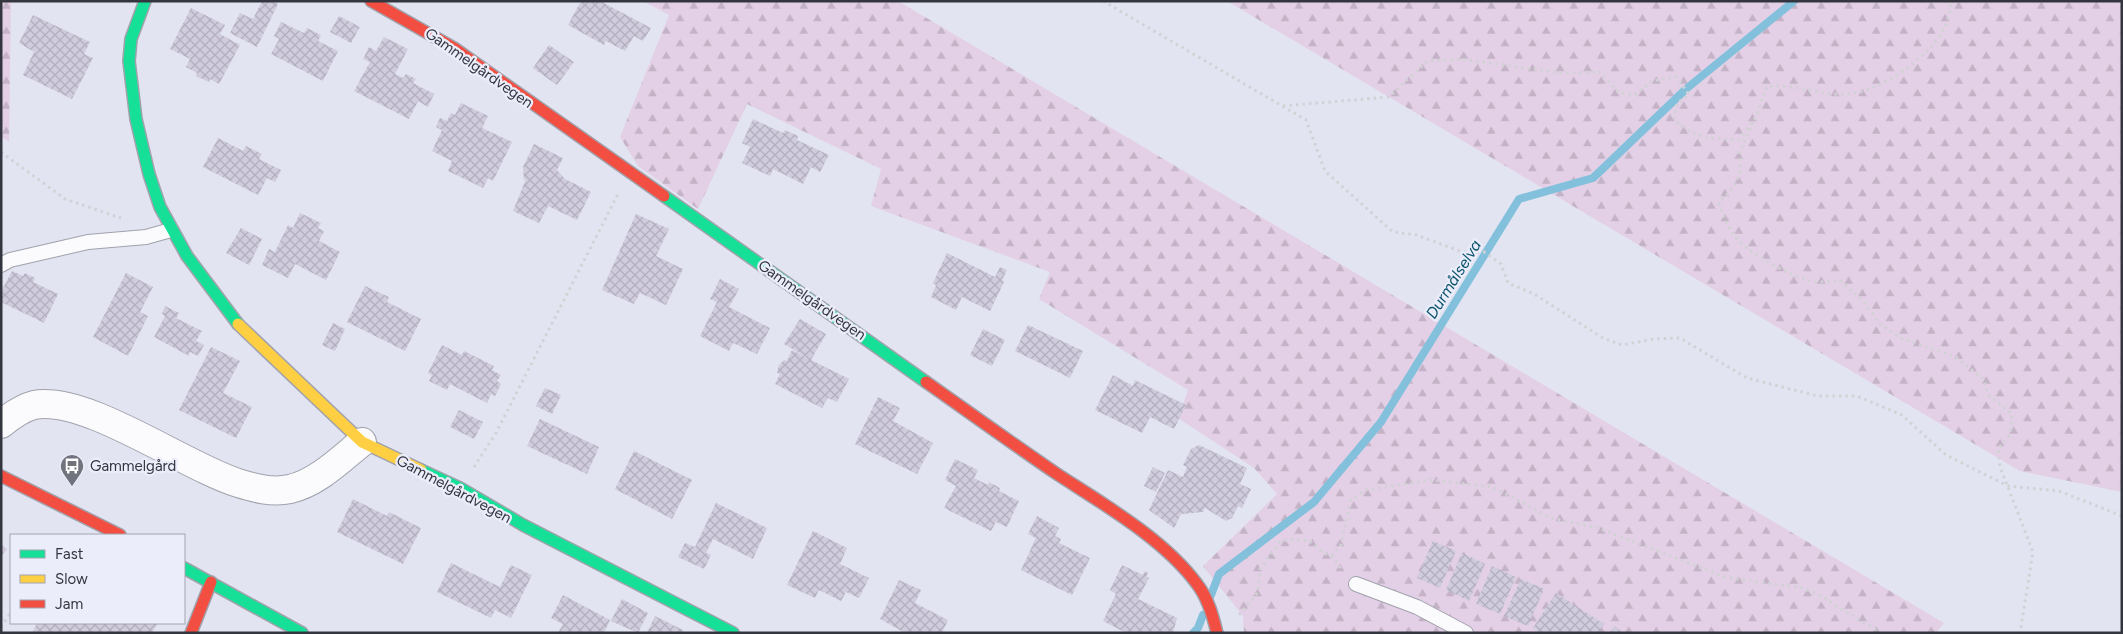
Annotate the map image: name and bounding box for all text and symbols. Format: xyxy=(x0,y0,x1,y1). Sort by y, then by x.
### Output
street label: Gammelgårdvegen xyxy=(422,24,536,112)
water label: Durmålselva xyxy=(1422,236,1485,322)
street label: Gammelgårdvegen xyxy=(755,256,869,344)
street label: Gammelgårdvegen xyxy=(393,451,515,527)
bus stop icon: Gammelgård xyxy=(59,453,85,487)
place label: Gammelgård xyxy=(90,457,176,475)
legend xyxy=(10,534,185,624)
text: Fast xyxy=(55,545,84,563)
text: Slow xyxy=(55,570,88,588)
text: Jam xyxy=(55,595,83,613)

